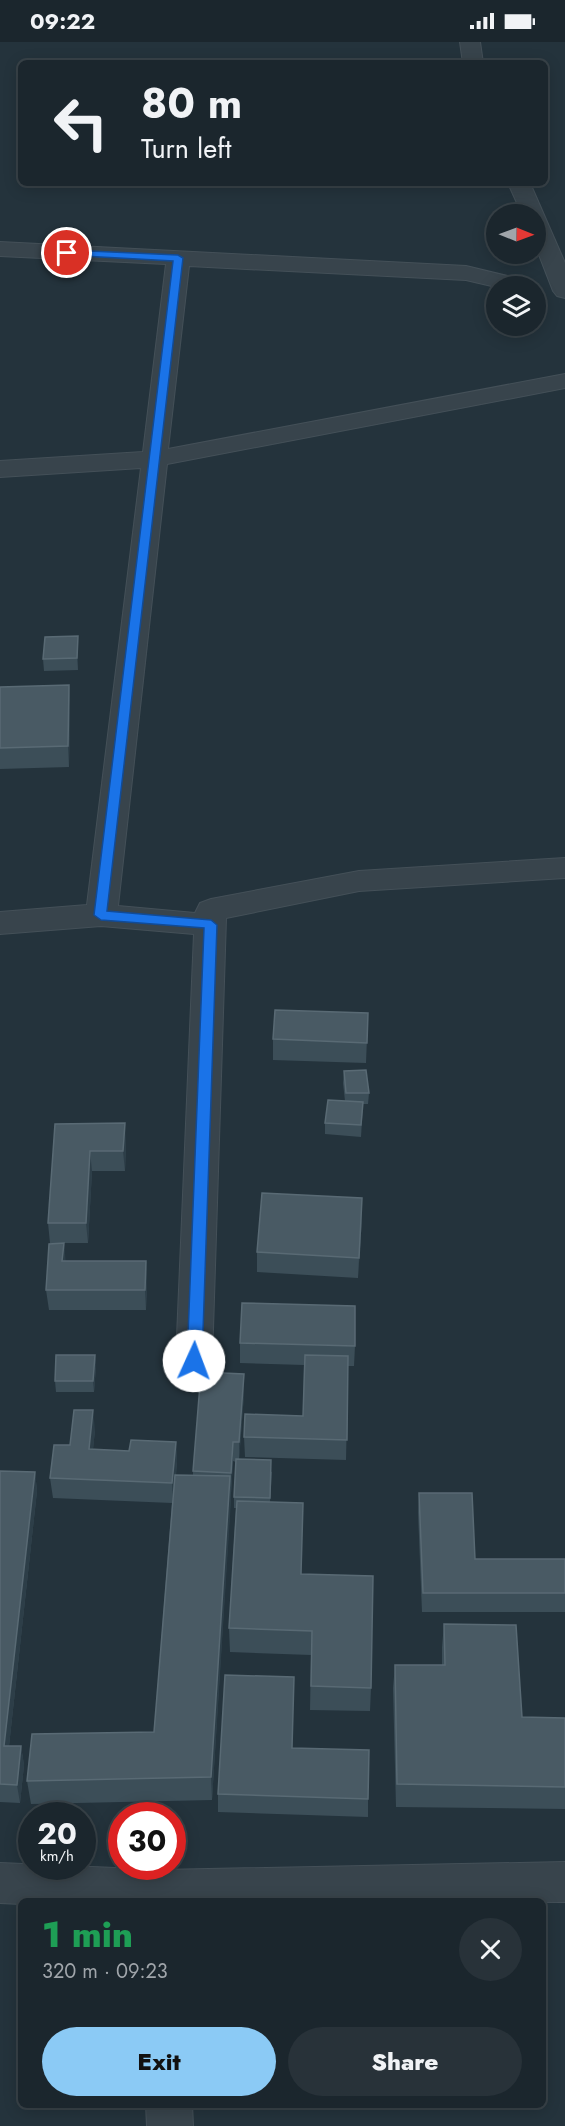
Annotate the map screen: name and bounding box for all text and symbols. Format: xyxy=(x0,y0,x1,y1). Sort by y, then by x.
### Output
text: 09:22 xyxy=(30,5,95,37)
text: 80 m xyxy=(141,73,242,134)
icon: left xyxy=(42,84,120,162)
text: Turn left xyxy=(141,129,231,168)
north arrow xyxy=(486,204,546,264)
map controls xyxy=(486,204,546,336)
pin xyxy=(41,227,92,278)
icon: arrive xyxy=(50,236,83,269)
button: layers xyxy=(486,276,546,336)
position arrow xyxy=(162,1329,226,1393)
speed limit sign: 30 xyxy=(108,1802,186,1880)
text: 20 xyxy=(37,1812,77,1855)
text: km/h xyxy=(40,1845,74,1867)
text: 1 min xyxy=(42,1908,133,1960)
button: close xyxy=(459,1918,522,1981)
text: 320 m · 09:23 xyxy=(42,1957,168,1986)
button: Exit xyxy=(42,2027,276,2096)
button: Share xyxy=(288,2027,522,2096)

